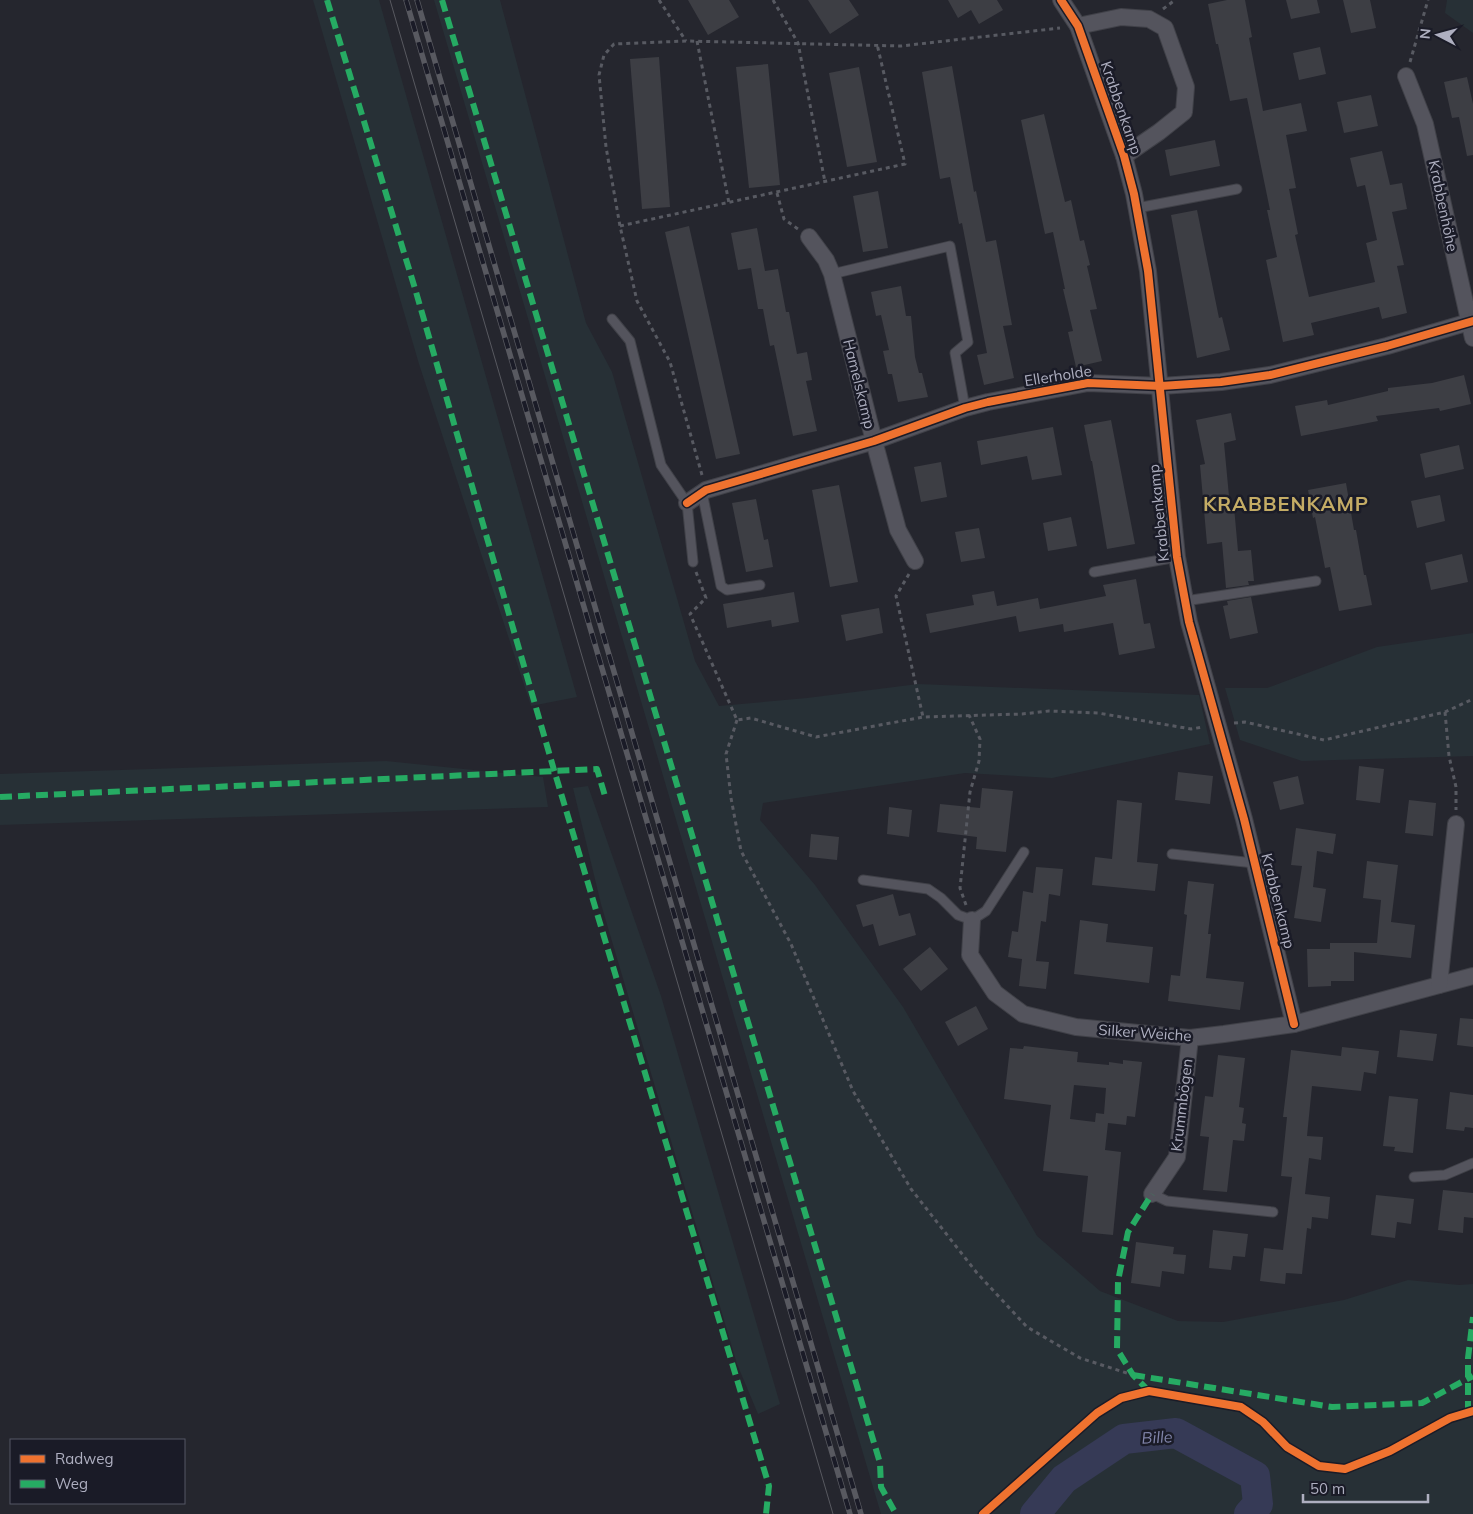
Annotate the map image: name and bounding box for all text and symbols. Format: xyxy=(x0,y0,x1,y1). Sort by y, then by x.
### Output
north arrow xyxy=(1413,10,1463,60)
text: N xyxy=(1416,27,1435,40)
street label: Krabbenkamp xyxy=(1097,59,1146,157)
street label: Krabbenhöhe xyxy=(1425,158,1462,253)
street label: Hamelskamp xyxy=(839,337,880,431)
street label: Ellerholde xyxy=(1023,361,1093,390)
street label: Krabbenkamp xyxy=(1144,463,1173,563)
district label: KRABBENKAMP xyxy=(1203,491,1369,516)
street label: Krabbenkamp xyxy=(1257,851,1300,951)
street label: Silker Weiche xyxy=(1098,1020,1192,1045)
street label: Krummbögen xyxy=(1166,1057,1197,1153)
water label: Bille xyxy=(1141,1426,1173,1448)
legend xyxy=(10,1439,185,1504)
text: Radweg xyxy=(55,1449,113,1468)
scale bar xyxy=(1303,1472,1428,1504)
text: Weg xyxy=(55,1474,88,1493)
text: 50 m xyxy=(1310,1479,1345,1498)

